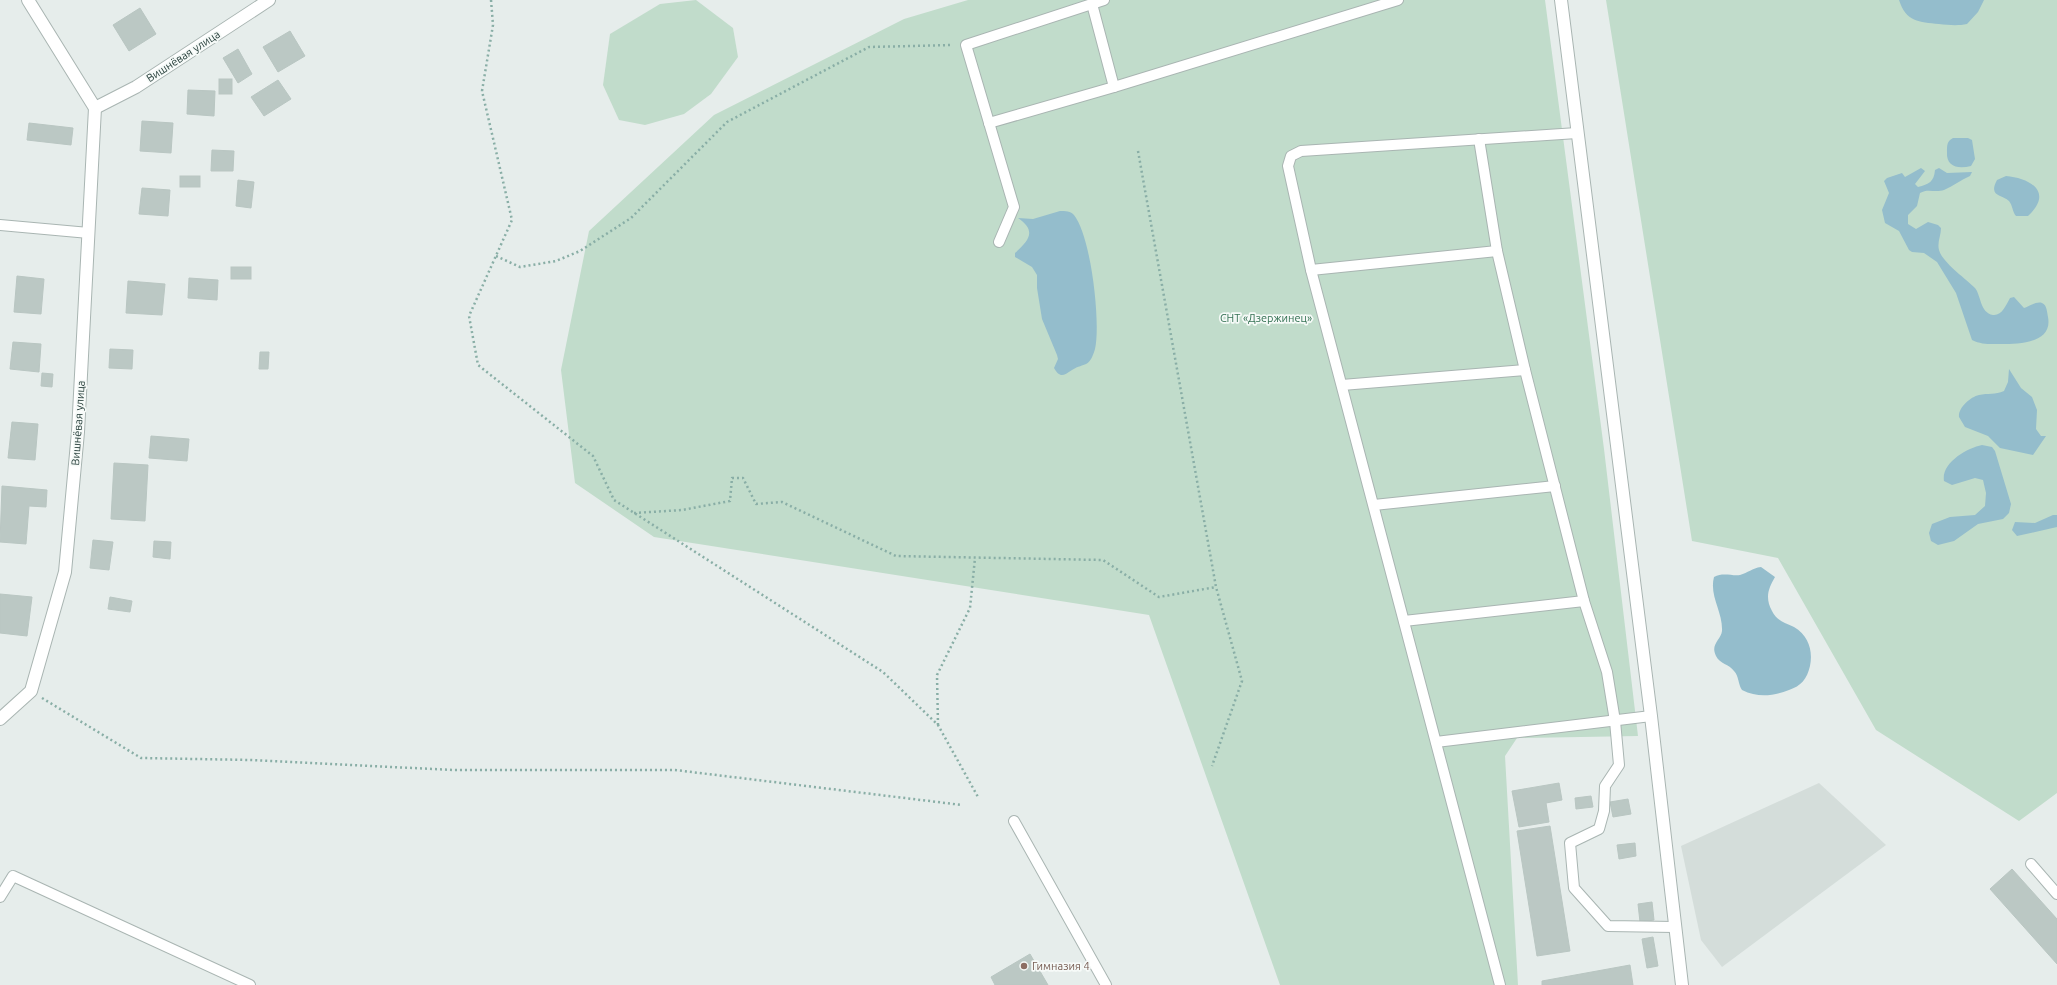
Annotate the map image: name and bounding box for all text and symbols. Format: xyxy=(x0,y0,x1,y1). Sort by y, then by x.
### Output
street label: Вишнёвая улица xyxy=(144,28,222,84)
park label: СНТ «Дзержинец» xyxy=(1220,312,1312,324)
street label: Вишнёвая улица xyxy=(69,380,87,466)
place label: Гимназия 4 xyxy=(1032,960,1090,972)
marker: Гимназия 4 xyxy=(1019,961,1029,971)

